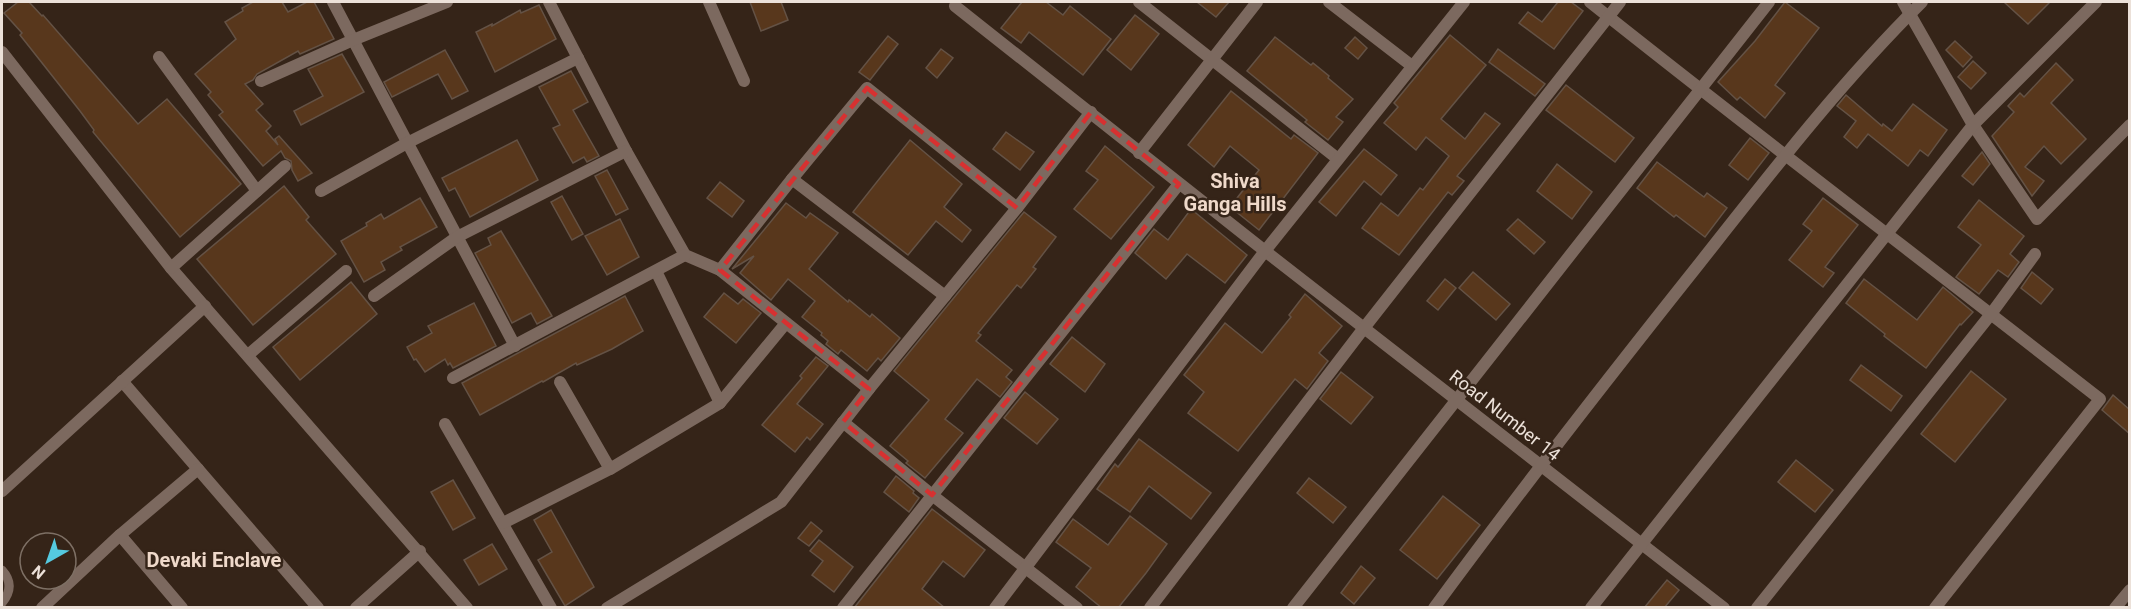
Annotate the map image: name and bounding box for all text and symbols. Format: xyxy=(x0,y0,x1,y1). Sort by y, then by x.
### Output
district label: Shiva Ganga Hills xyxy=(1184,169,1286,216)
street label: Road Number 14 xyxy=(1445,365,1565,465)
north arrow xyxy=(18,531,78,591)
district label: Devaki Enclave xyxy=(147,548,282,572)
text: N xyxy=(28,561,49,583)

